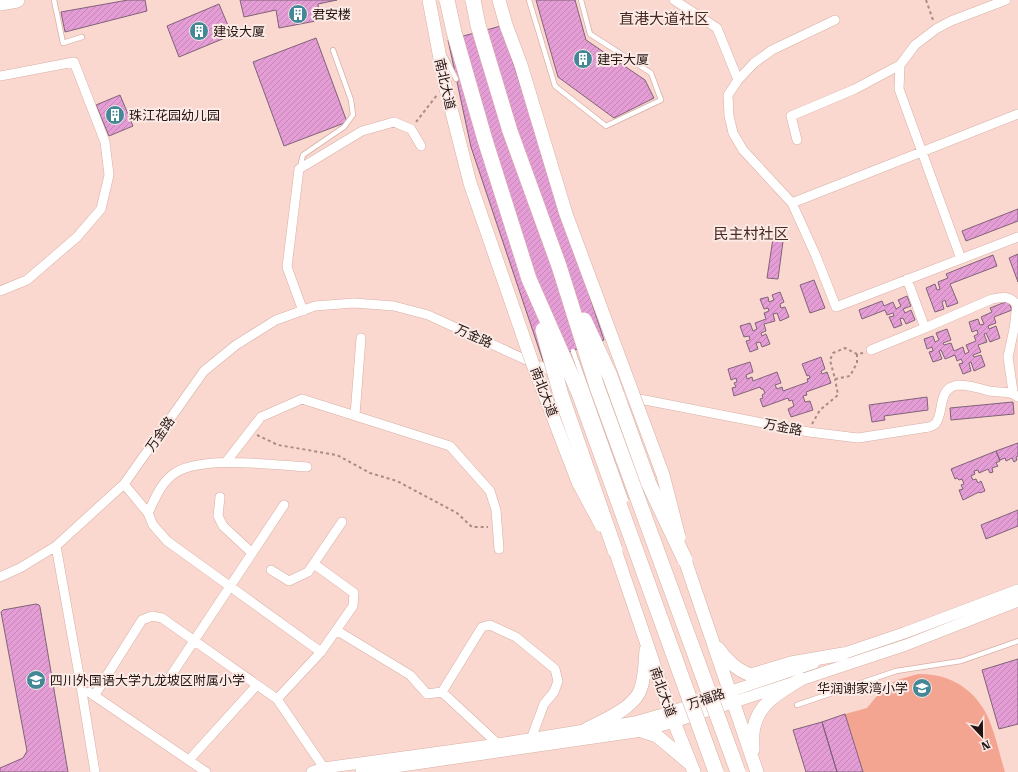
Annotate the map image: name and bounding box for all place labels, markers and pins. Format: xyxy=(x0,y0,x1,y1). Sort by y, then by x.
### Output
building icon: 君安楼 xyxy=(287,3,309,25)
place label: 君安楼 xyxy=(312,7,351,22)
building icon: 建设大厦 xyxy=(188,20,210,42)
place label: 建设大厦 xyxy=(213,24,265,39)
building icon: 建宇大厦 xyxy=(572,48,594,70)
place label: 建宇大厦 xyxy=(597,52,649,67)
building icon: 珠江花园幼儿园 xyxy=(104,104,126,126)
place label: 珠江花园幼儿园 xyxy=(129,108,220,123)
school or university icon: 四川外国语大学九龙坡区附属小学 xyxy=(25,669,47,691)
place label: 四川外国语大学九龙坡区附属小学 xyxy=(50,673,245,688)
school or university icon: 华润谢家湾小学 xyxy=(911,677,933,699)
place label: 华润谢家湾小学 xyxy=(817,681,908,696)

